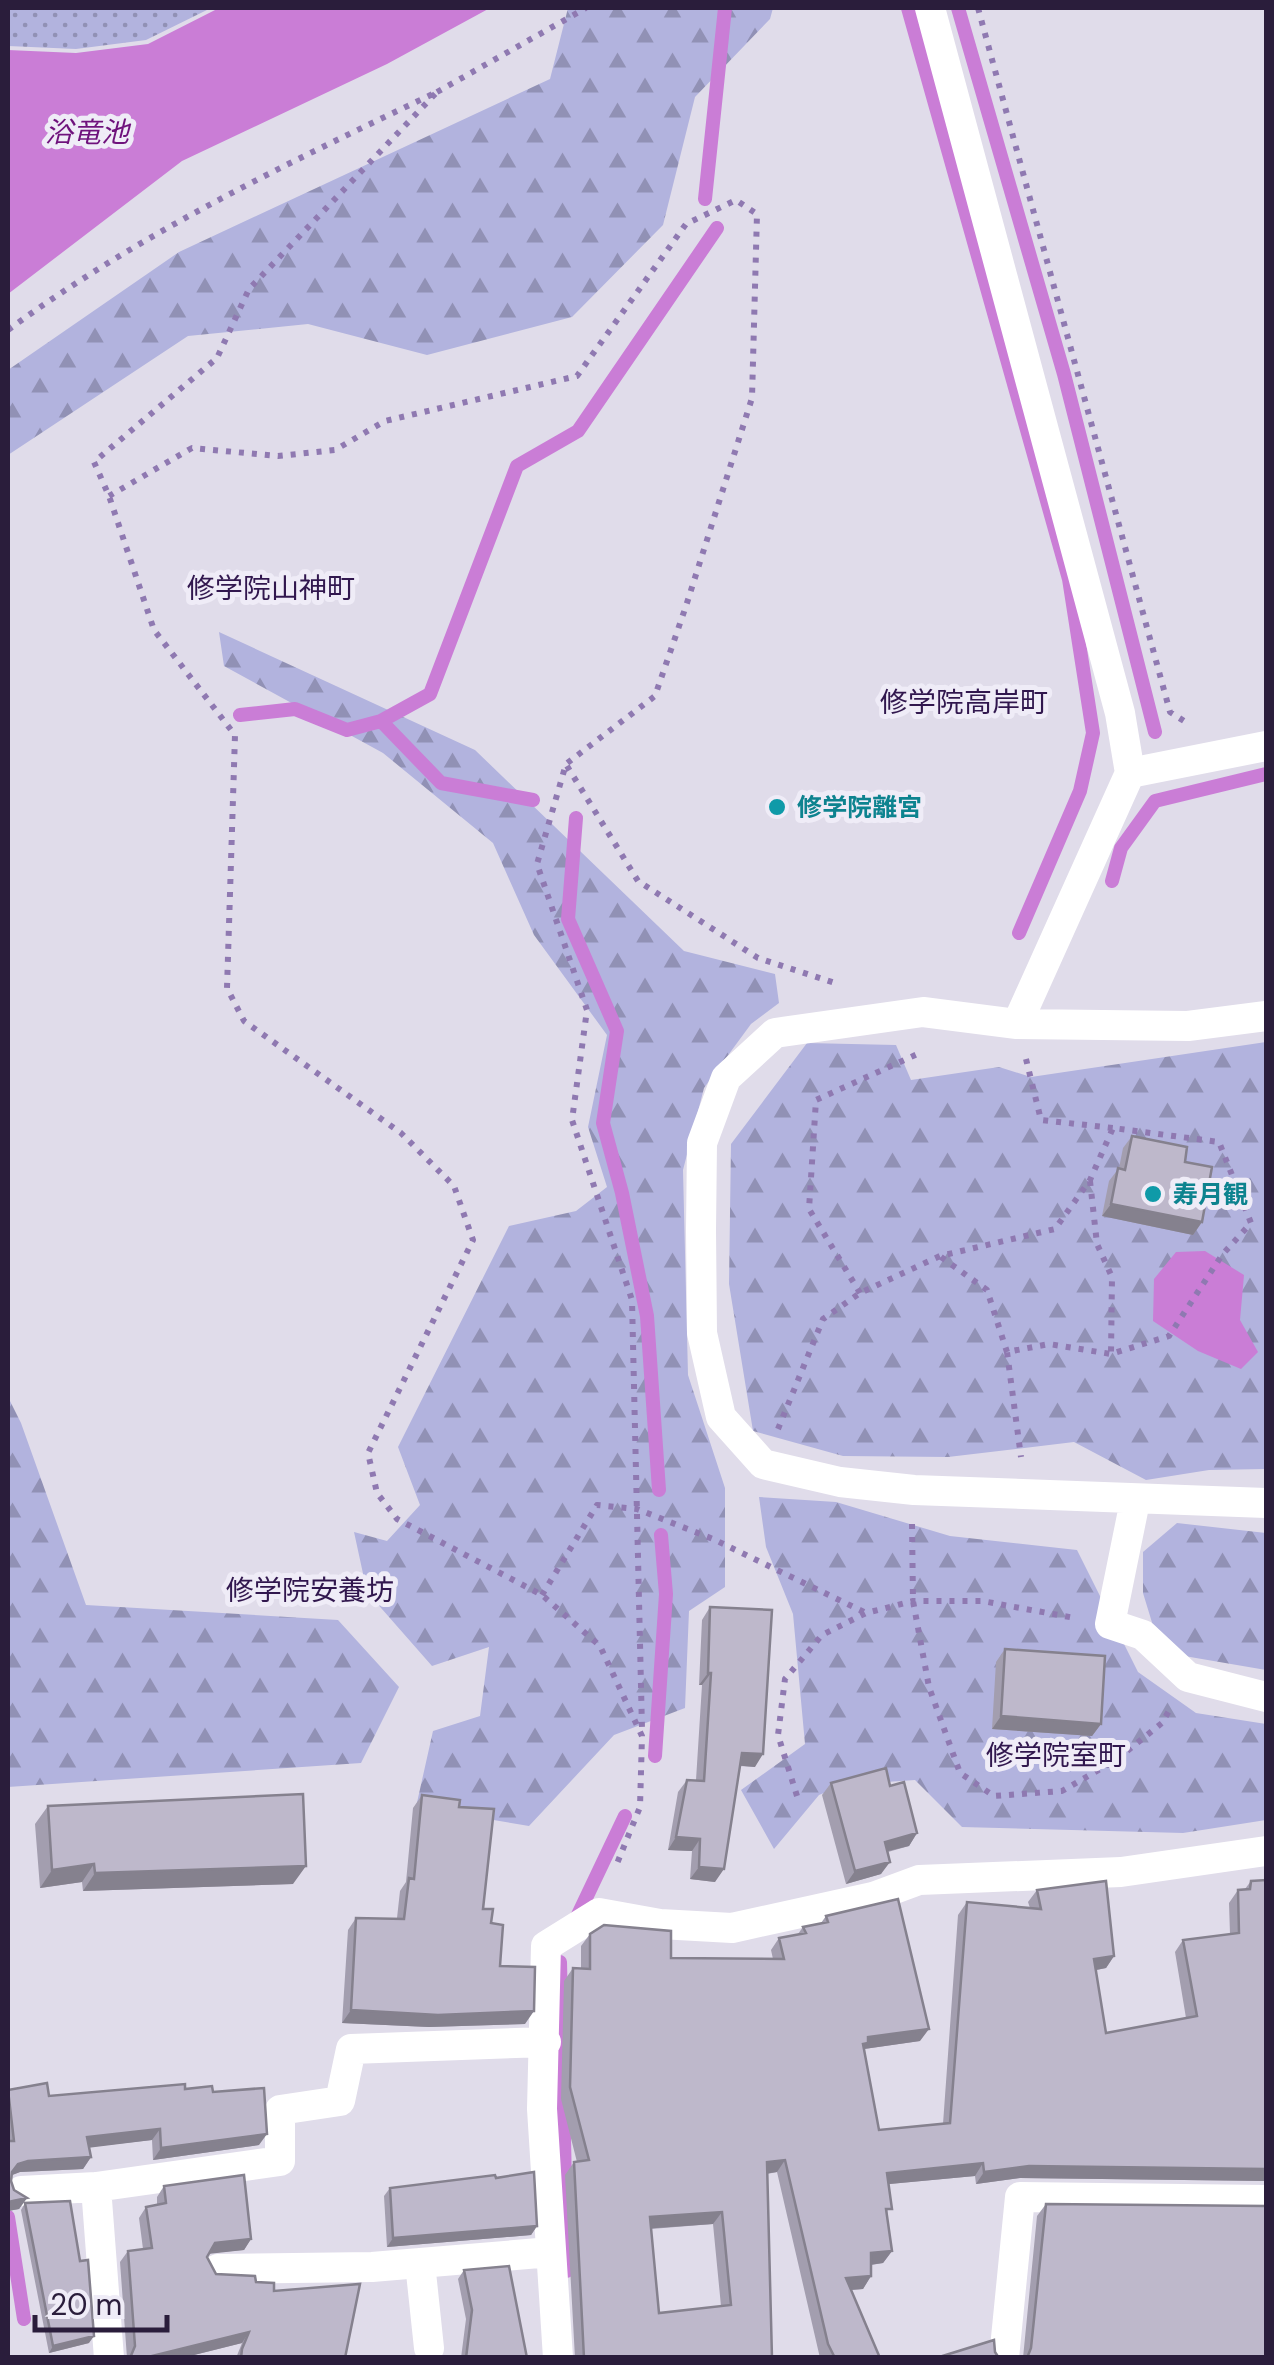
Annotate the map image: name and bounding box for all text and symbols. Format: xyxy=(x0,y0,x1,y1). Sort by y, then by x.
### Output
water label: 浴竜池 xyxy=(45,114,132,151)
district label: 修学院山神町 xyxy=(187,570,355,607)
district label: 修学院高岸町 xyxy=(880,684,1048,721)
place label: 修学院離宮 xyxy=(797,791,922,824)
marker: 修学院離宮 xyxy=(766,796,788,818)
place label: 寿月観 xyxy=(1173,1178,1248,1211)
marker: 寿月観 xyxy=(1142,1183,1164,1205)
district label: 修学院安養坊 xyxy=(226,1572,394,1609)
district label: 修学院室町 xyxy=(986,1737,1126,1774)
scale bar xyxy=(35,2270,168,2332)
text: 20 m xyxy=(50,2285,122,2324)

